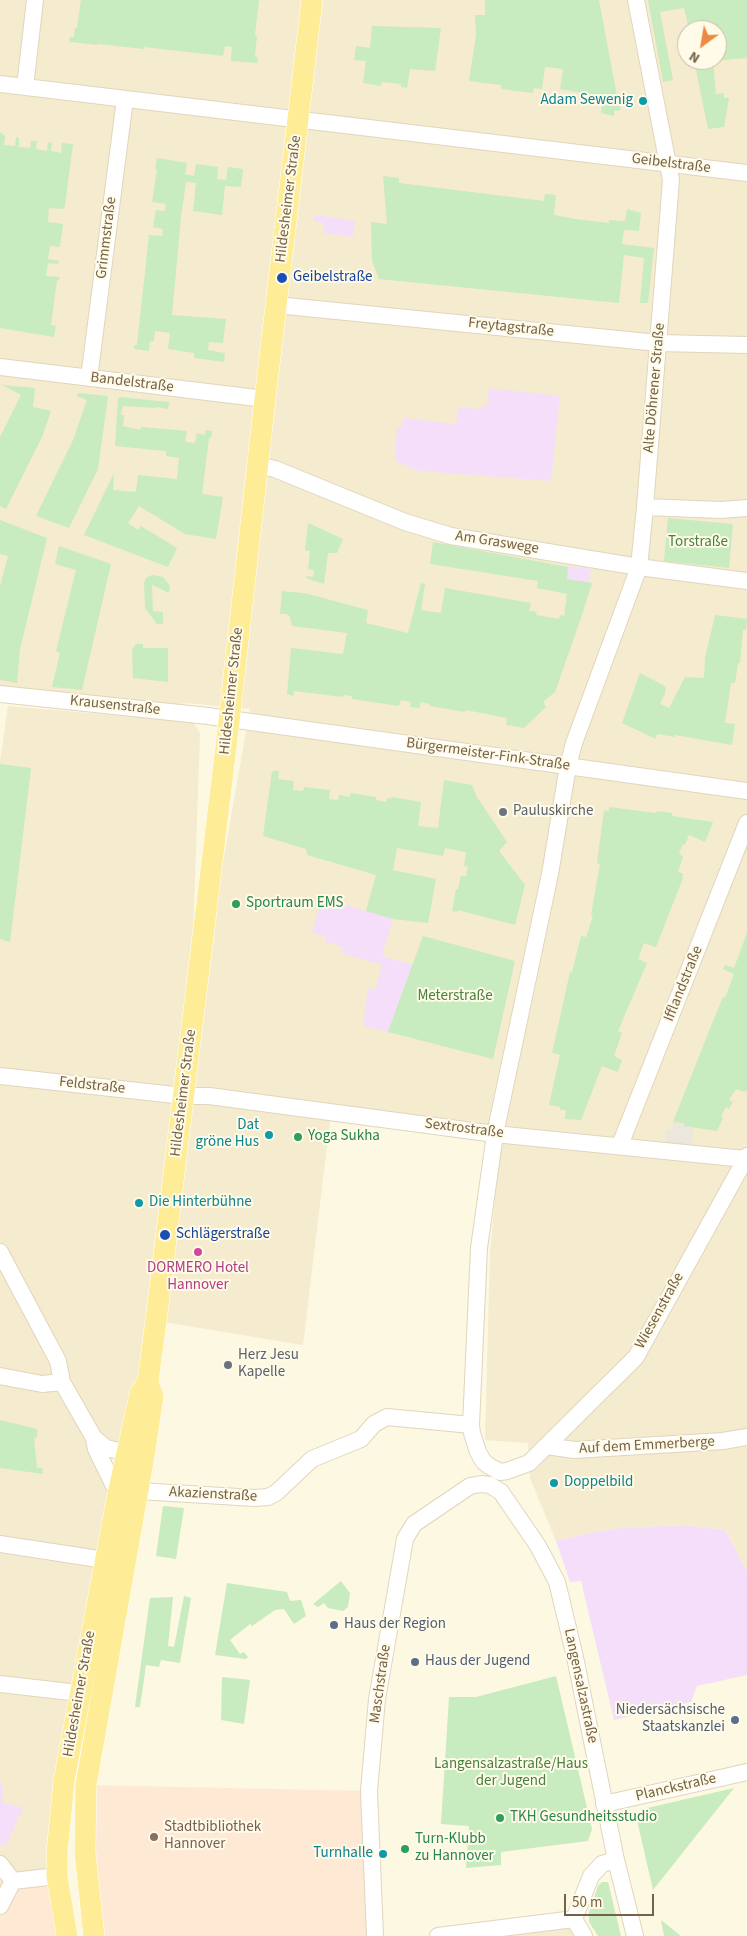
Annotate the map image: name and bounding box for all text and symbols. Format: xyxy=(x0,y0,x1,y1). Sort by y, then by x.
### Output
north arrow xyxy=(677,20,727,70)
text: N xyxy=(685,46,704,68)
place label: Adam Sewenig xyxy=(540,92,633,110)
marker: Adam Sewenig xyxy=(637,95,649,107)
street label: Hildesheimer Straße xyxy=(272,134,306,264)
street label: Geibelstraße xyxy=(630,150,712,178)
street label: Grimmstraße xyxy=(93,196,121,280)
place label: Geibelstraße xyxy=(293,269,372,287)
marker: Geibelstraße xyxy=(275,271,289,285)
street label: Freytagstraße xyxy=(467,315,555,341)
street label: Alte Döhrener Straße xyxy=(640,322,670,454)
street label: Bandelstraße xyxy=(89,369,175,397)
street label: Am Graswege xyxy=(454,528,540,558)
park label: Torstraße xyxy=(668,534,728,552)
street label: Hildesheimer Straße xyxy=(216,626,248,756)
street label: Krausenstraße xyxy=(69,692,161,720)
street label: Bürgermeister-Fink-Straße xyxy=(405,735,571,775)
place label: Pauluskirche xyxy=(513,803,593,821)
marker: Pauluskirche xyxy=(497,806,509,818)
place label: Sportraum EMS xyxy=(246,895,344,913)
marker: Sportraum EMS xyxy=(230,898,242,910)
street label: Ifflandstraße xyxy=(661,944,707,1024)
park label: Meterstraße xyxy=(417,988,493,1006)
street label: Hildesheimer Straße xyxy=(167,1028,201,1158)
street label: Feldstraße xyxy=(58,1074,126,1098)
street label: Sextrostraße xyxy=(423,1115,505,1143)
place label: Dat gröne Hus xyxy=(195,1117,259,1152)
place label: Yoga Sukha xyxy=(308,1128,380,1146)
marker: Dat gröne Hus xyxy=(263,1129,275,1141)
marker: Yoga Sukha xyxy=(292,1131,304,1143)
place label: Die Hinterbühne xyxy=(149,1194,252,1212)
marker: Die Hinterbühne xyxy=(133,1197,145,1209)
place label: Schlägerstraße xyxy=(176,1226,270,1244)
marker: Schlägerstraße xyxy=(158,1228,172,1242)
marker: DORMERO Hotel Hannover xyxy=(192,1246,204,1258)
place label: DORMERO Hotel Hannover xyxy=(147,1260,249,1295)
street label: Wiesenstraße xyxy=(632,1270,688,1352)
place label: Herz Jesu Kapelle xyxy=(238,1347,299,1382)
marker: Herz Jesu Kapelle xyxy=(222,1359,234,1371)
street label: Auf dem Emmerberge xyxy=(579,1433,715,1459)
place label: Doppelbild xyxy=(564,1474,633,1492)
marker: Doppelbild xyxy=(548,1477,560,1489)
street label: Akazienstraße xyxy=(168,1484,258,1506)
place label: Haus der Region xyxy=(344,1616,446,1634)
marker: Haus der Region xyxy=(328,1619,340,1631)
street label: Langensalzastraße xyxy=(559,1627,601,1745)
street label: Hildesheimer Straße xyxy=(60,1629,100,1759)
street label: Maschstraße xyxy=(367,1643,395,1725)
place label: Haus der Jugend xyxy=(425,1653,530,1671)
marker: Haus der Jugend xyxy=(409,1656,421,1668)
place label: Niedersächsische Staatskanzlei xyxy=(616,1702,725,1737)
marker: Niedersächsische Staatskanzlei xyxy=(729,1714,741,1726)
park label: Langensalzastraße/Haus der Jugend xyxy=(434,1756,588,1791)
street label: Planckstraße xyxy=(634,1770,718,1806)
place label: TKH Gesundheitsstudio xyxy=(510,1809,657,1827)
marker: TKH Gesundheitsstudio xyxy=(494,1812,506,1824)
place label: Stadtbibliothek Hannover xyxy=(164,1819,261,1854)
marker: Stadtbibliothek Hannover xyxy=(148,1831,160,1843)
place label: Turn-Klubb zu Hannover xyxy=(415,1831,494,1866)
marker: Turn-Klubb zu Hannover xyxy=(399,1843,411,1855)
place label: Turnhalle xyxy=(313,1845,373,1863)
marker: Turnhalle xyxy=(377,1848,389,1860)
scale bar xyxy=(567,1884,657,1916)
text: 50 m xyxy=(572,1892,602,1913)

